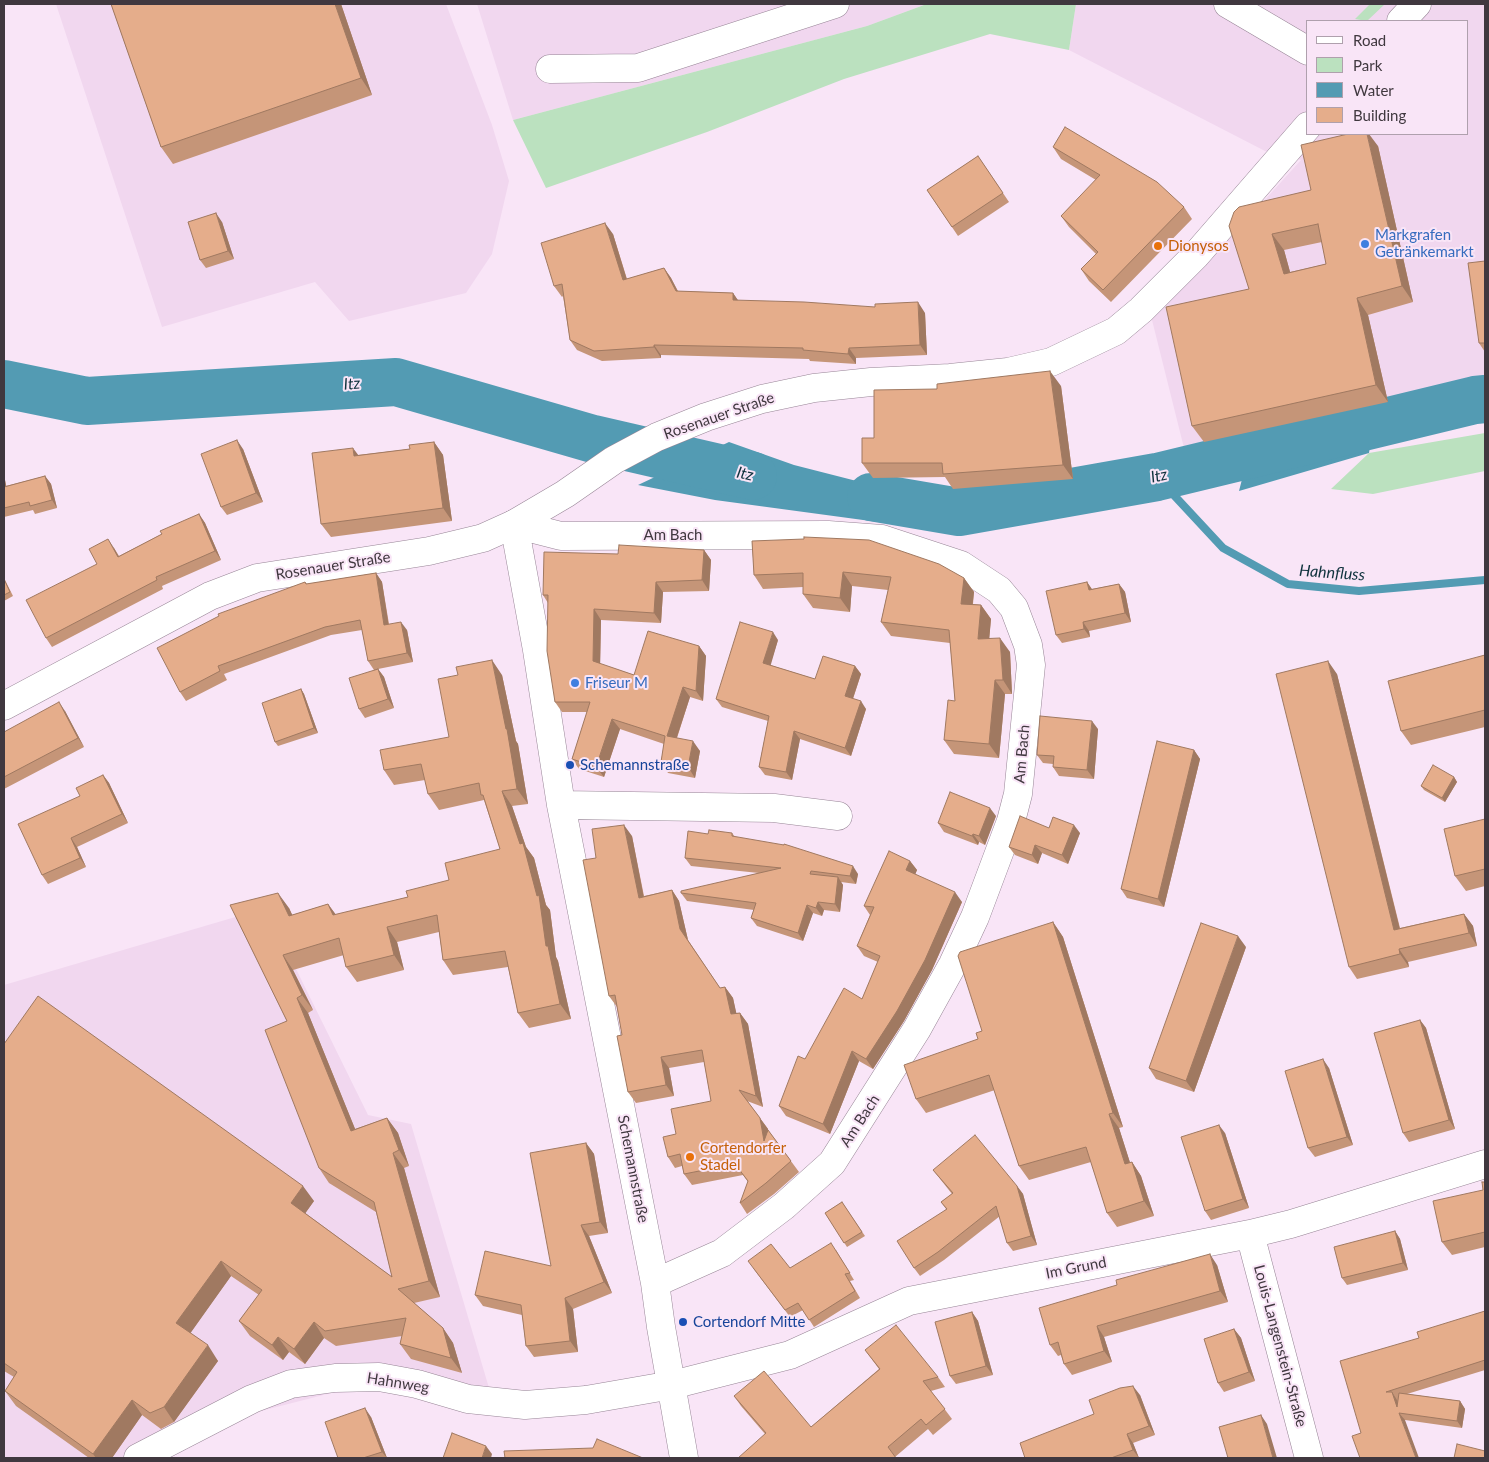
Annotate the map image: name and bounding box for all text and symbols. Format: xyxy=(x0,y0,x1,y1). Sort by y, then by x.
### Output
legend xyxy=(1306,20,1469,135)
text: Road xyxy=(1353,31,1386,49)
text: Park xyxy=(1353,56,1382,74)
text: Water xyxy=(1353,81,1394,99)
text: Building xyxy=(1353,106,1406,124)
place label: Markgrafen Getränkemarkt xyxy=(1375,226,1474,261)
place label: Dionysos xyxy=(1168,237,1229,255)
marker: Markgrafen Getränkemarkt xyxy=(1359,238,1371,250)
marker: Dionysos xyxy=(1152,240,1164,252)
water label: Itz xyxy=(343,374,361,394)
street label: Rosenauer Straße xyxy=(661,389,777,443)
water label: Itz xyxy=(735,463,755,485)
water label: Itz xyxy=(1149,465,1169,487)
street label: Am Bach xyxy=(644,526,702,544)
street label: Rosenauer Straße xyxy=(274,548,392,584)
water label: Hahnfluss xyxy=(1298,561,1366,585)
place label: Friseur M xyxy=(585,674,648,692)
marker: Friseur M xyxy=(569,677,581,689)
street label: Am Bach xyxy=(1010,724,1034,784)
place label: Schemannstraße xyxy=(580,756,689,774)
marker: Schemannstraße xyxy=(564,759,576,771)
street label: Am Bach xyxy=(836,1091,884,1151)
street label: Schemannstraße xyxy=(614,1114,652,1224)
place label: Cortendorfer Stadel xyxy=(700,1139,786,1174)
marker: Cortendorfer Stadel xyxy=(684,1151,696,1163)
street label: Im Grund xyxy=(1044,1253,1108,1283)
street label: Louis-Langenstein-Straße xyxy=(1250,1263,1310,1429)
place label: Cortendorf Mitte xyxy=(693,1313,805,1331)
marker: Cortendorf Mitte xyxy=(677,1316,689,1328)
street label: Hahnweg xyxy=(366,1369,430,1397)

